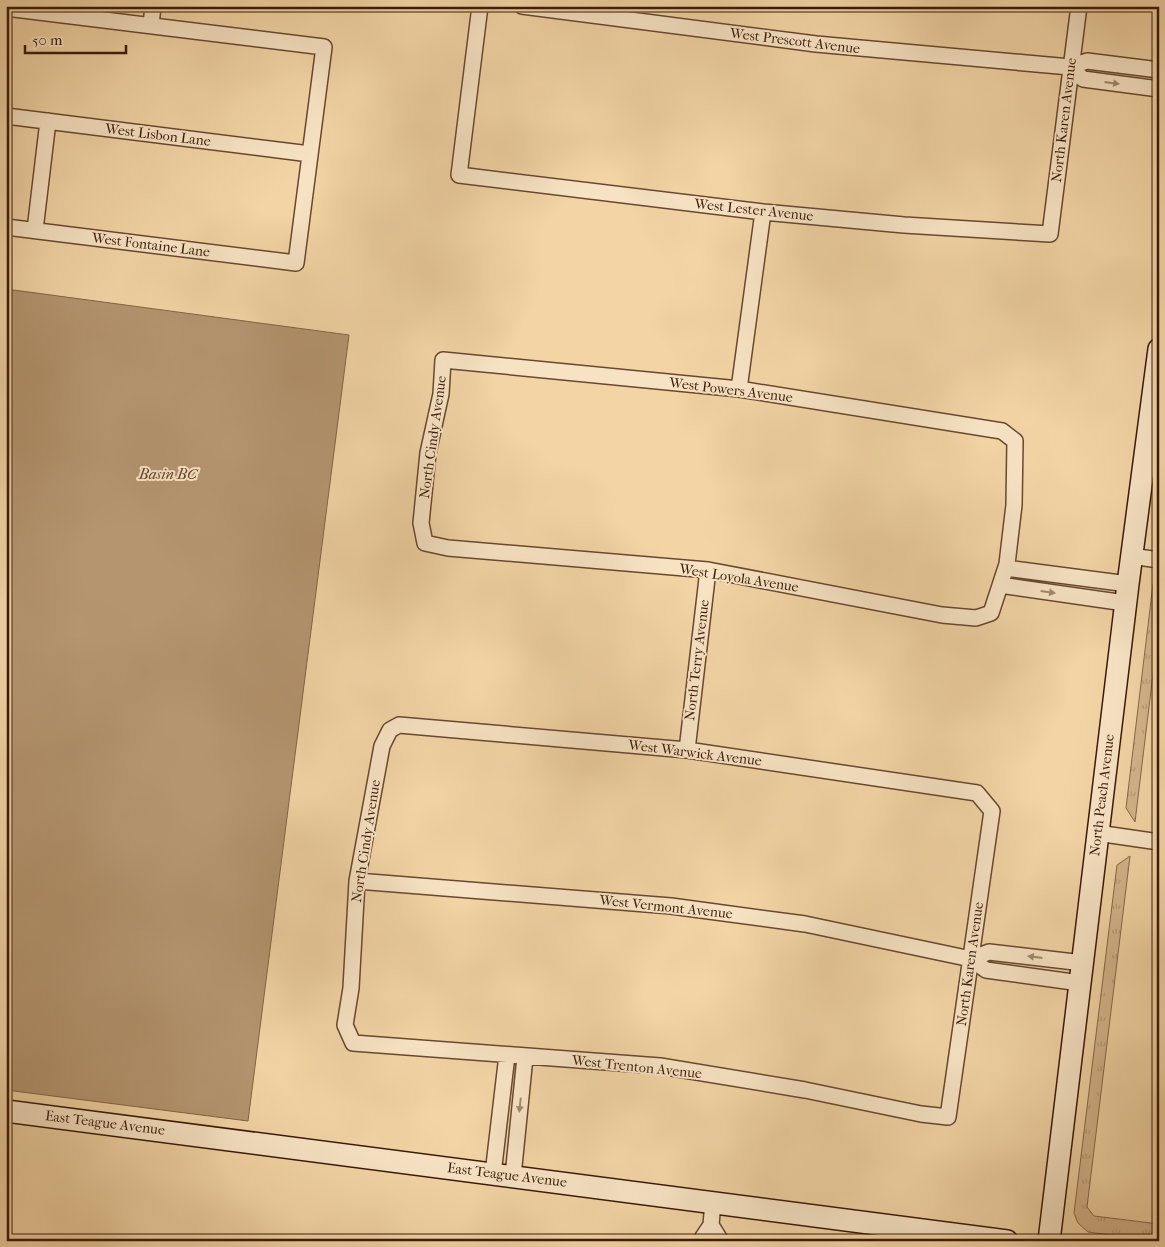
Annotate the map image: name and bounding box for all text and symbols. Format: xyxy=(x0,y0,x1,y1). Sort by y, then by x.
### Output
scale bar xyxy=(25,22,126,54)
street label: West Prescott Avenue xyxy=(728,24,861,57)
text: 50 m xyxy=(32,31,63,49)
street label: North Karen Avenue xyxy=(1048,57,1080,183)
one-way arrow xyxy=(1105,79,1121,87)
street label: West Lisbon Lane xyxy=(103,120,212,150)
street label: West Lester Avenue xyxy=(693,195,814,225)
street label: West Fontaine Lane xyxy=(90,229,211,261)
street label: North Cindy Avenue xyxy=(416,374,450,500)
street label: West Powers Avenue xyxy=(667,374,794,406)
water label: Basin BC xyxy=(138,465,199,483)
street label: West Loyola Avenue xyxy=(677,560,800,596)
one-way arrow xyxy=(1041,588,1057,596)
street label: North Terry Avenue xyxy=(681,598,713,722)
street label: North Peach Avenue xyxy=(1086,733,1118,857)
street label: West Warwick Avenue xyxy=(626,736,763,770)
street label: North Cindy Avenue xyxy=(348,778,384,904)
street label: West Vermont Avenue xyxy=(598,891,734,922)
street label: North Karen Avenue xyxy=(953,901,987,1027)
one-way arrow xyxy=(1026,953,1042,961)
street label: West Trenton Avenue xyxy=(570,1052,703,1082)
one-way arrow xyxy=(516,1098,524,1114)
street label: East Teague Avenue xyxy=(44,1107,166,1139)
street label: East Teague Avenue xyxy=(446,1159,568,1191)

